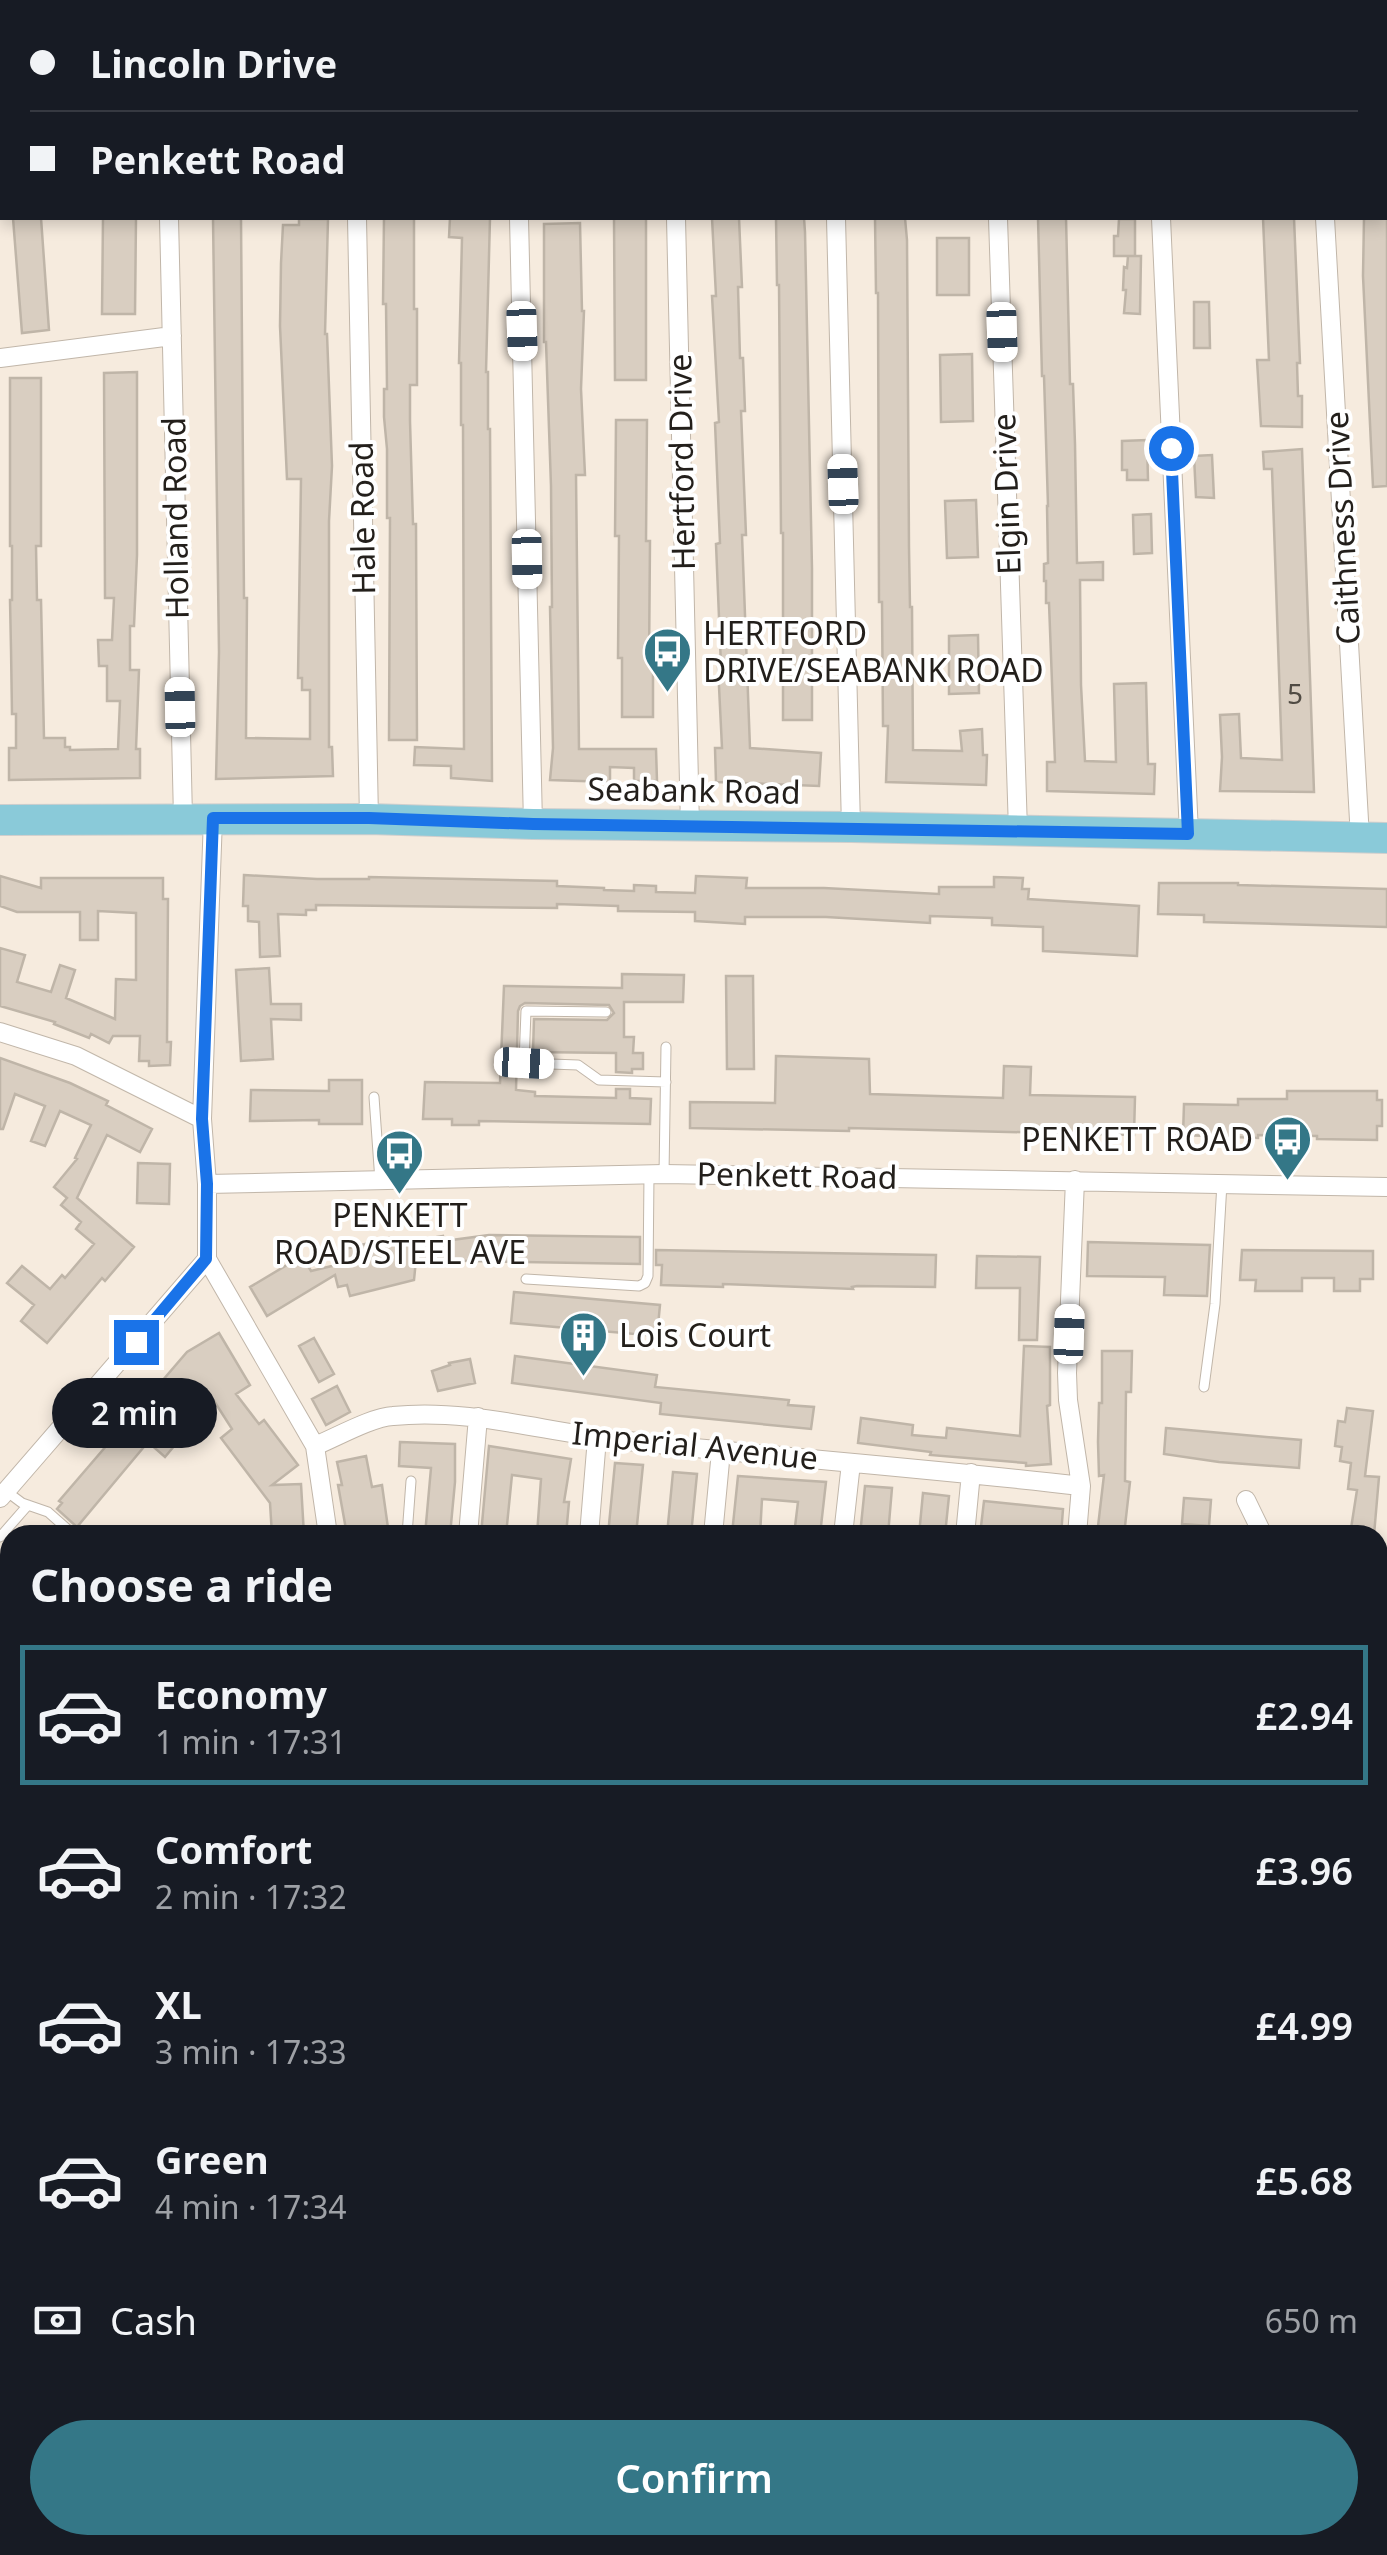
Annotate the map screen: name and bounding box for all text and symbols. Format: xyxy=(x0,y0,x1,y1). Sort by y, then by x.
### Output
text: Lincoln Drive xyxy=(90,37,337,89)
text: Penkett Road xyxy=(90,133,346,185)
car xyxy=(506,300,538,362)
car xyxy=(986,301,1018,363)
street label: Hertford Drive xyxy=(657,353,704,571)
street label: Caithness Drive xyxy=(1314,410,1369,646)
street label: Elgin Drive xyxy=(981,413,1030,575)
street label: Holland Road xyxy=(151,417,198,619)
route start xyxy=(1149,426,1194,471)
street label: Hale Road xyxy=(339,441,384,595)
car xyxy=(827,453,859,515)
car xyxy=(511,529,543,589)
place label: HERTFORD DRIVE/SEABANK ROAD xyxy=(703,611,1044,691)
bus stop icon: HERTFORD DRIVE/SEABANK ROAD xyxy=(642,626,694,694)
house number: 5 xyxy=(1287,674,1303,712)
car xyxy=(164,677,196,737)
street label: Seabank Road xyxy=(587,766,801,813)
car xyxy=(493,1046,555,1080)
bus stop icon: PENKETT ROAD xyxy=(1262,1114,1314,1182)
place label: PENKETT ROAD xyxy=(1021,1117,1253,1160)
bus stop icon: PENKETT ROAD/STEEL AVE xyxy=(374,1128,426,1196)
street label: Penkett Road xyxy=(696,1151,898,1198)
place label: PENKETT ROAD/STEEL AVE xyxy=(274,1193,526,1273)
car xyxy=(1053,1303,1085,1365)
building icon: Lois Court xyxy=(558,1310,610,1378)
place label: Lois Court xyxy=(619,1313,771,1356)
route end xyxy=(114,1320,159,1365)
callout: 2 min xyxy=(54,1377,218,1447)
text: 2 min xyxy=(91,1391,178,1434)
street label: Imperial Avenue xyxy=(570,1410,820,1479)
text: Choose a ride xyxy=(30,1554,333,1615)
text: Economy xyxy=(155,1668,327,1720)
icon: car xyxy=(35,1670,125,1760)
text: £2.94 xyxy=(1256,1689,1353,1741)
text: 1 min · 17:31 xyxy=(155,1720,347,1763)
text: Comfort xyxy=(155,1823,312,1875)
icon: car xyxy=(35,1825,125,1915)
text: £3.96 xyxy=(1256,1844,1353,1896)
text: 2 min · 17:32 xyxy=(155,1875,347,1918)
text: XL xyxy=(155,1978,202,2030)
icon: car xyxy=(35,1980,125,2070)
text: £4.99 xyxy=(1256,1999,1353,2051)
text: 3 min · 17:33 xyxy=(155,2030,347,2073)
text: Green xyxy=(155,2133,269,2185)
icon: car xyxy=(35,2135,125,2225)
text: £5.68 xyxy=(1256,2154,1353,2206)
text: 4 min · 17:34 xyxy=(155,2185,347,2228)
icon: cash xyxy=(30,2293,85,2348)
text: Cash xyxy=(110,2294,197,2346)
text: 650 m xyxy=(1265,2299,1358,2342)
button: Confirm xyxy=(30,2420,1358,2535)

